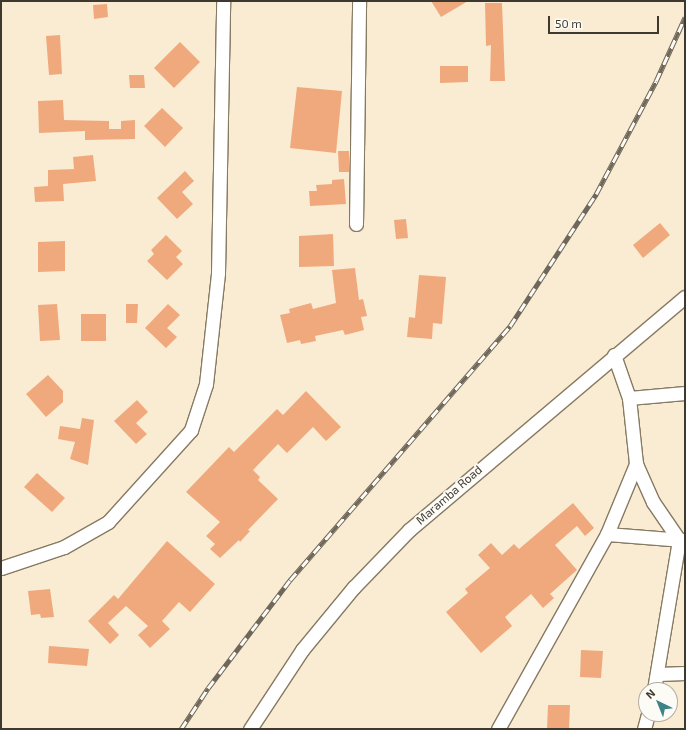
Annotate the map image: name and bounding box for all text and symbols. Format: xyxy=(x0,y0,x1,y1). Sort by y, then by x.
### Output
scale bar xyxy=(550,8,661,34)
text: 50 m xyxy=(555,16,582,30)
street label: Maramba Road xyxy=(413,462,485,528)
north arrow xyxy=(638,682,678,722)
text: N xyxy=(643,686,657,701)

